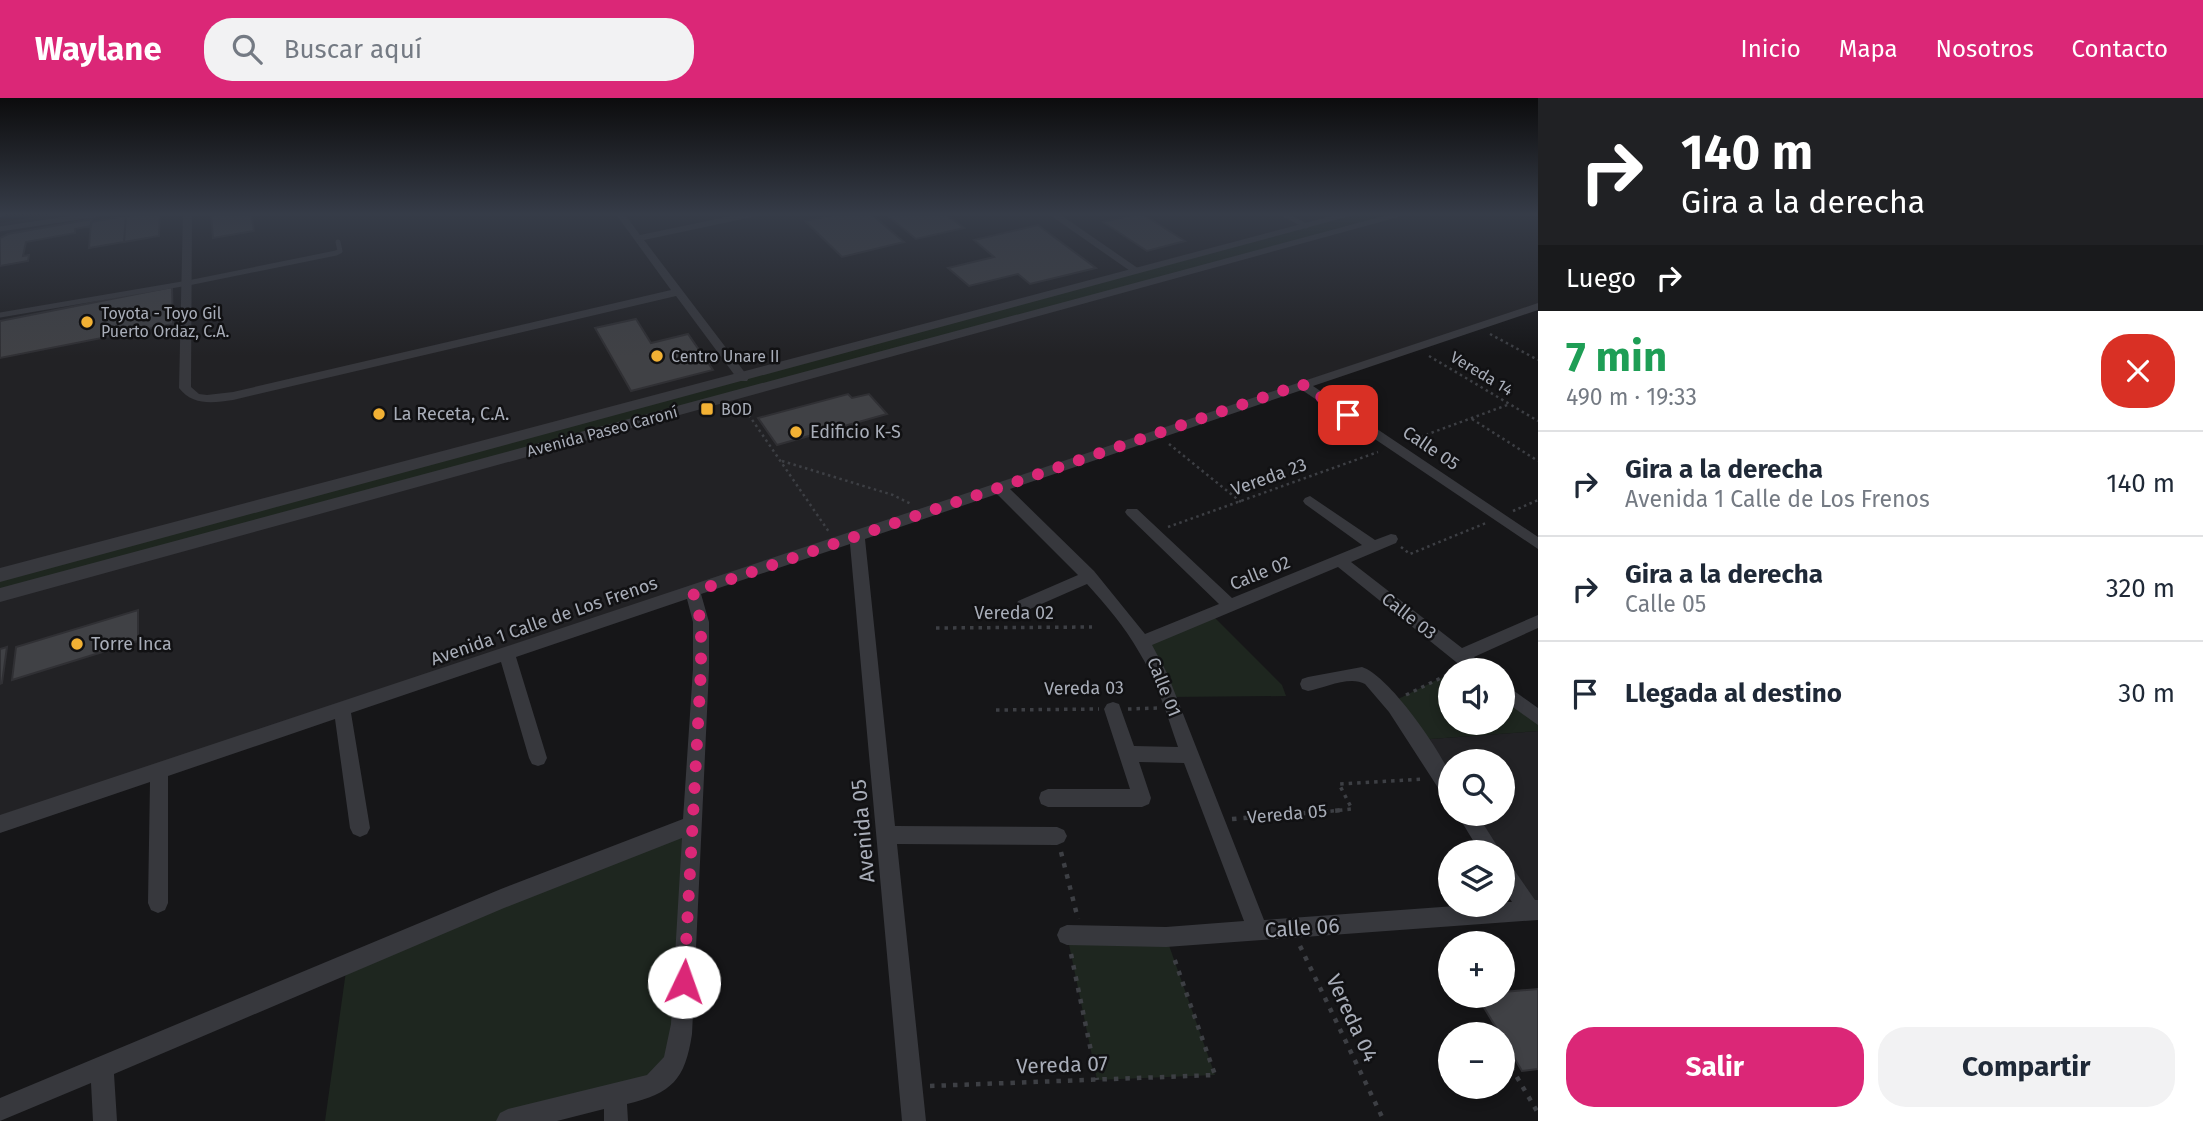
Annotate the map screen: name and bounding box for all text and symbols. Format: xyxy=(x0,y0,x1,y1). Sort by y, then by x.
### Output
search box xyxy=(204,18,694,81)
text: Waylane xyxy=(35,29,162,69)
icon: search xyxy=(228,30,266,68)
text: Buscar aquí xyxy=(284,34,422,65)
text: Inicio xyxy=(1741,35,1801,63)
text: Mapa xyxy=(1839,35,1898,63)
text: Nosotros xyxy=(1936,35,2034,63)
text: Contacto xyxy=(2072,35,2168,63)
text: 140 m xyxy=(1681,123,1813,182)
icon: right xyxy=(1566,126,1657,217)
text: Gira a la derecha xyxy=(1681,183,1925,221)
icon: right xyxy=(1650,259,1688,297)
text: Luego xyxy=(1566,263,1636,294)
place label: Toyota - Toyo Gil Puerto Ordaz, C.A. xyxy=(101,304,229,341)
marker: Toyota - Toyo Gil Puerto Ordaz, C.A. xyxy=(79,314,95,330)
text: 7 min xyxy=(1566,332,1667,382)
button: close xyxy=(2101,334,2175,408)
place label: Centro Unare II xyxy=(671,347,780,366)
street label: Vereda 14 xyxy=(1447,347,1517,400)
marker: Centro Unare II xyxy=(649,348,665,364)
text: 490 m · 19:33 xyxy=(1566,383,1697,411)
pin xyxy=(1318,385,1378,445)
icon: arrive xyxy=(1329,396,1367,434)
place label: BOD xyxy=(721,400,752,419)
marker: BOD xyxy=(699,401,715,417)
street label: Avenida Paseo Caroní xyxy=(525,402,680,461)
place label: La Receta, C.A. xyxy=(393,403,509,425)
marker: La Receta, C.A. xyxy=(371,406,387,422)
place label: Edificio K-S xyxy=(810,421,901,443)
street label: Calle 05 xyxy=(1398,421,1464,475)
marker: Edificio K-S xyxy=(788,424,804,440)
street label: Vereda 23 xyxy=(1228,453,1310,501)
text: Gira a la derecha xyxy=(1625,454,1823,485)
icon: right xyxy=(1566,465,1604,503)
text: 140 m xyxy=(2106,468,2175,499)
text: Avenida 1 Calle de Los Frenos xyxy=(1625,485,1930,513)
street label: Calle 02 xyxy=(1227,551,1294,595)
text: Gira a la derecha xyxy=(1625,559,1823,590)
icon: right xyxy=(1566,570,1604,608)
street label: Avenida 1 Calle de Los Frenos xyxy=(428,572,660,670)
text: 320 m xyxy=(2106,573,2175,604)
street label: Calle 03 xyxy=(1377,588,1441,644)
text: Calle 05 xyxy=(1625,590,1706,618)
street label: Vereda 02 xyxy=(974,602,1054,624)
place label: Torre Inca xyxy=(91,633,172,655)
marker: Torre Inca xyxy=(69,636,85,652)
street label: Calle 01 xyxy=(1142,654,1186,720)
map controls xyxy=(1438,658,1515,1099)
button: sound xyxy=(1438,658,1515,735)
icon: arrive xyxy=(1566,675,1604,713)
street label: Vereda 03 xyxy=(1044,676,1124,700)
text: Llegada al destino xyxy=(1625,678,1842,709)
text: 30 m xyxy=(2118,678,2175,709)
button: search xyxy=(1438,749,1515,826)
street label: Avenida 05 xyxy=(846,778,880,884)
street label: Vereda 05 xyxy=(1246,800,1328,828)
button: layers xyxy=(1438,840,1515,917)
street label: Calle 06 xyxy=(1264,912,1340,944)
button: + xyxy=(1438,931,1515,1008)
position arrow xyxy=(647,945,721,1019)
street label: Vereda 04 xyxy=(1320,970,1384,1066)
button: − xyxy=(1438,1022,1515,1099)
button: Salir xyxy=(1566,1027,1864,1107)
button: Compartir xyxy=(1878,1027,2175,1107)
street label: Vereda 07 xyxy=(1016,1050,1108,1080)

